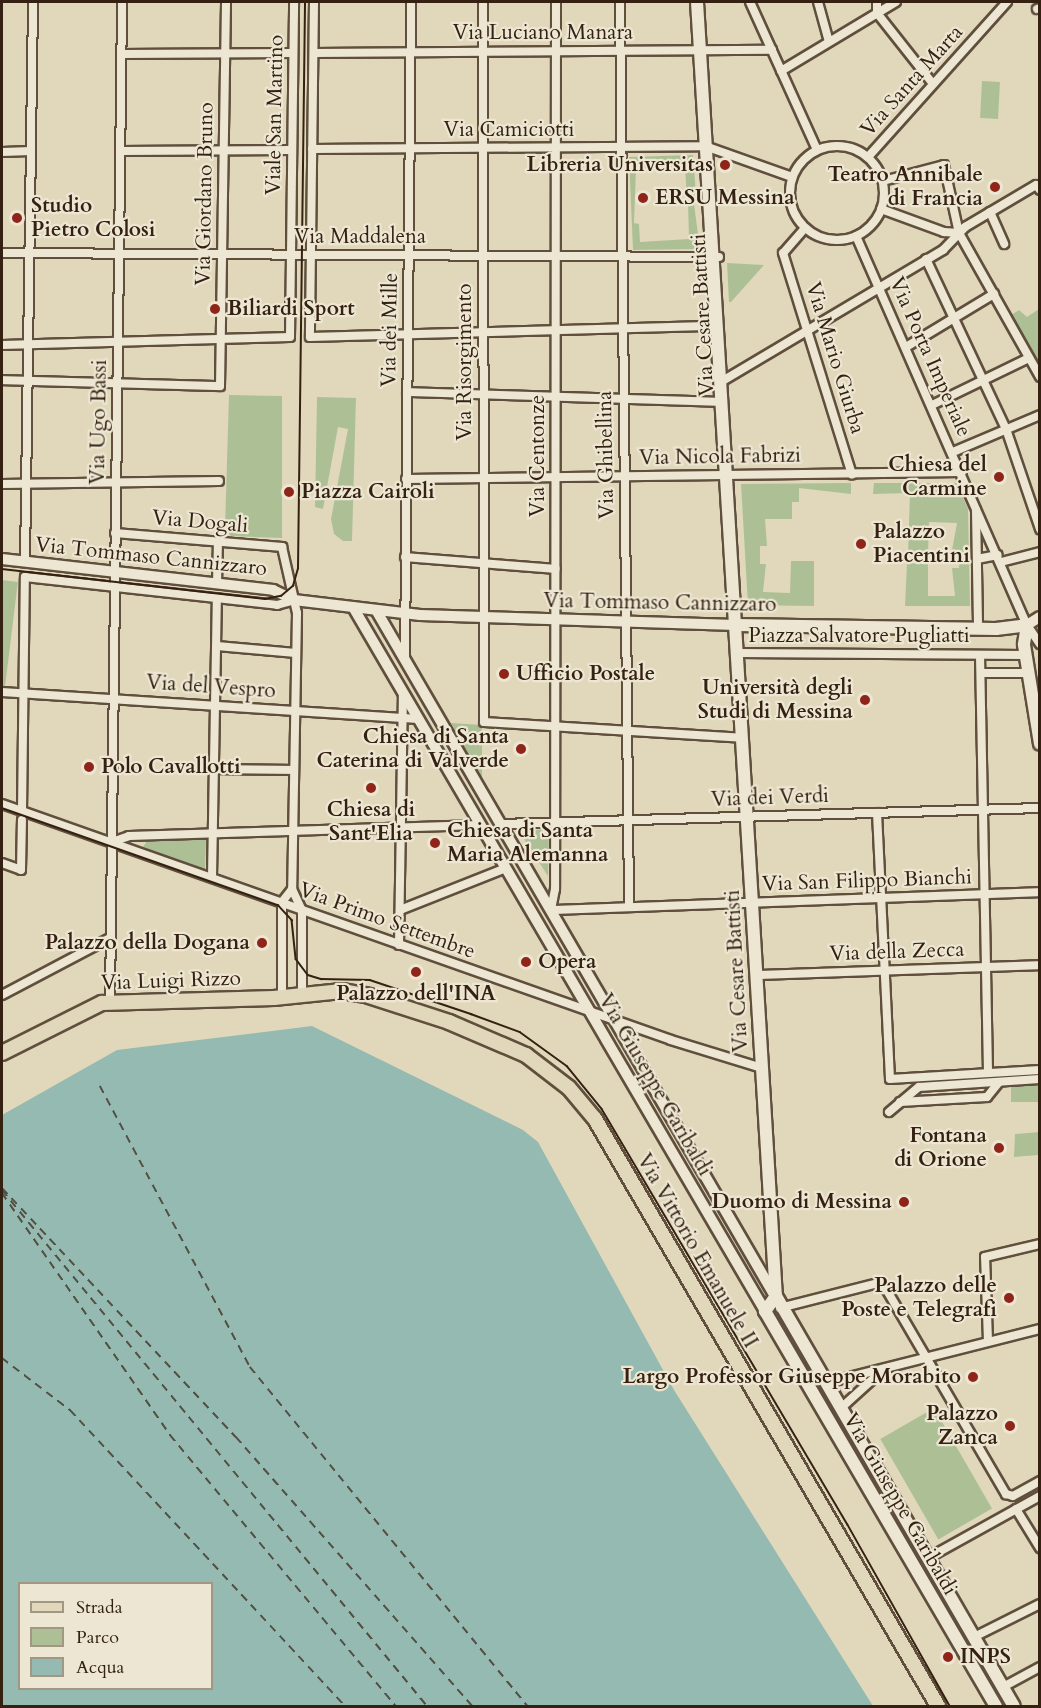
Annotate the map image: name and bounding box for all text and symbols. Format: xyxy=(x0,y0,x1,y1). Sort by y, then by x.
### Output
street label: Via Luciano Manara xyxy=(453,20,633,46)
street label: Via Santa Marta xyxy=(855,20,969,142)
street label: Viale San Martino xyxy=(261,35,289,195)
street label: Via Giordano Bruno xyxy=(191,102,219,286)
street label: Via Camiciotti xyxy=(444,117,574,143)
place label: Libreria Universitas xyxy=(527,152,713,178)
marker: Libreria Universitas xyxy=(718,158,732,172)
place label: Teatro Annibale di Francia xyxy=(828,162,983,212)
marker: Teatro Annibale di Francia xyxy=(988,180,1002,194)
place label: ERSU Messina xyxy=(655,185,795,211)
marker: ERSU Messina xyxy=(636,191,650,205)
place label: Studio Pietro Colosi xyxy=(31,193,155,243)
marker: Studio Pietro Colosi xyxy=(8,209,26,227)
street label: Via Maddalena xyxy=(294,224,426,250)
street label: Via Cesare Battisti xyxy=(686,233,720,397)
street label: Via dei Mille xyxy=(376,273,404,387)
street label: Via Porta Imperiale xyxy=(884,273,976,441)
street label: Via Mario Giurba xyxy=(800,279,870,437)
street label: Via Risorgimento xyxy=(452,283,478,441)
place label: Biliardi Sport xyxy=(227,296,355,322)
marker: Biliardi Sport xyxy=(208,302,222,316)
street label: Via Ugo Bassi xyxy=(85,359,113,485)
street label: Via Ghibellina xyxy=(592,391,620,519)
street label: Via Centonze xyxy=(525,395,551,517)
street label: Via Nicola Fabrizi xyxy=(639,443,801,471)
place label: Chiesa del Carmine xyxy=(888,452,987,502)
marker: Chiesa del Carmine xyxy=(992,470,1006,484)
place label: Piazza Cairoli xyxy=(301,479,435,505)
marker: Piazza Cairoli xyxy=(282,485,296,499)
street label: Via Dogali xyxy=(151,505,249,539)
place label: Palazzo Piacentini xyxy=(873,519,970,569)
street label: Via Tommaso Cannizzaro xyxy=(34,532,268,582)
marker: Palazzo Piacentini xyxy=(854,537,868,551)
street label: Via Tommaso Cannizzaro xyxy=(543,588,777,618)
street label: Piazza Salvatore Pugliatti xyxy=(748,623,970,649)
place label: Ufficio Postale xyxy=(516,661,655,687)
marker: Ufficio Postale xyxy=(497,667,511,681)
street label: Via del Vespro xyxy=(145,670,277,704)
place label: Università degli Studi di Messina xyxy=(698,675,853,725)
marker: Università degli Studi di Messina xyxy=(858,693,872,707)
place label: Chiesa di Santa Caterina di Valverde xyxy=(316,724,509,774)
marker: Chiesa di Santa Caterina di Valverde xyxy=(514,742,528,756)
place label: Polo Cavallotti xyxy=(101,754,241,780)
marker: Polo Cavallotti xyxy=(82,760,96,774)
marker: Chiesa di Sant'Elia xyxy=(364,781,378,795)
street label: Via dei Verdi xyxy=(711,783,829,813)
place label: Chiesa di Sant'Elia xyxy=(327,797,415,847)
place label: Chiesa di Santa Maria Alemanna xyxy=(447,818,608,868)
marker: Chiesa di Santa Maria Alemanna xyxy=(428,836,442,850)
street label: Via San Filippo Bianchi xyxy=(762,865,972,897)
street label: Via Primo Settembre xyxy=(295,877,479,965)
street label: Via Cesare Battisti xyxy=(720,889,754,1053)
place label: Palazzo della Dogana xyxy=(45,930,250,956)
marker: Palazzo della Dogana xyxy=(255,936,269,950)
street label: Via della Zecca xyxy=(829,937,965,967)
place label: Opera xyxy=(538,949,596,975)
marker: Opera xyxy=(519,955,533,969)
marker: Palazzo dell'INA xyxy=(409,965,423,979)
street label: Via Luigi Rizzo xyxy=(101,966,241,996)
place label: Palazzo dell'INA xyxy=(336,981,496,1007)
street label: Via Giuseppe Garibaldi xyxy=(593,989,717,1181)
place label: Fontana di Orione xyxy=(894,1123,987,1173)
marker: Fontana di Orione xyxy=(992,1141,1006,1155)
street label: Via Vittorio Emanuele II xyxy=(631,1149,763,1353)
place label: Duomo di Messina xyxy=(712,1189,892,1215)
marker: Duomo di Messina xyxy=(897,1195,911,1209)
place label: Palazzo delle Poste e Telegrafi xyxy=(841,1273,997,1323)
marker: Palazzo delle Poste e Telegrafi xyxy=(1002,1291,1016,1305)
place label: Largo Professor Giuseppe Morabito xyxy=(623,1364,961,1390)
marker: Largo Professor Giuseppe Morabito xyxy=(966,1370,980,1384)
place label: Palazzo Zanca xyxy=(926,1401,998,1451)
street label: Via Giuseppe Garibaldi xyxy=(838,1408,962,1600)
marker: Palazzo Zanca xyxy=(1003,1419,1017,1433)
legend xyxy=(18,1582,213,1690)
text: Strada xyxy=(76,1595,122,1620)
text: Parco xyxy=(76,1625,119,1650)
place label: INPS xyxy=(960,1644,1011,1670)
marker: INPS xyxy=(941,1650,955,1664)
text: Acqua xyxy=(76,1655,124,1680)

